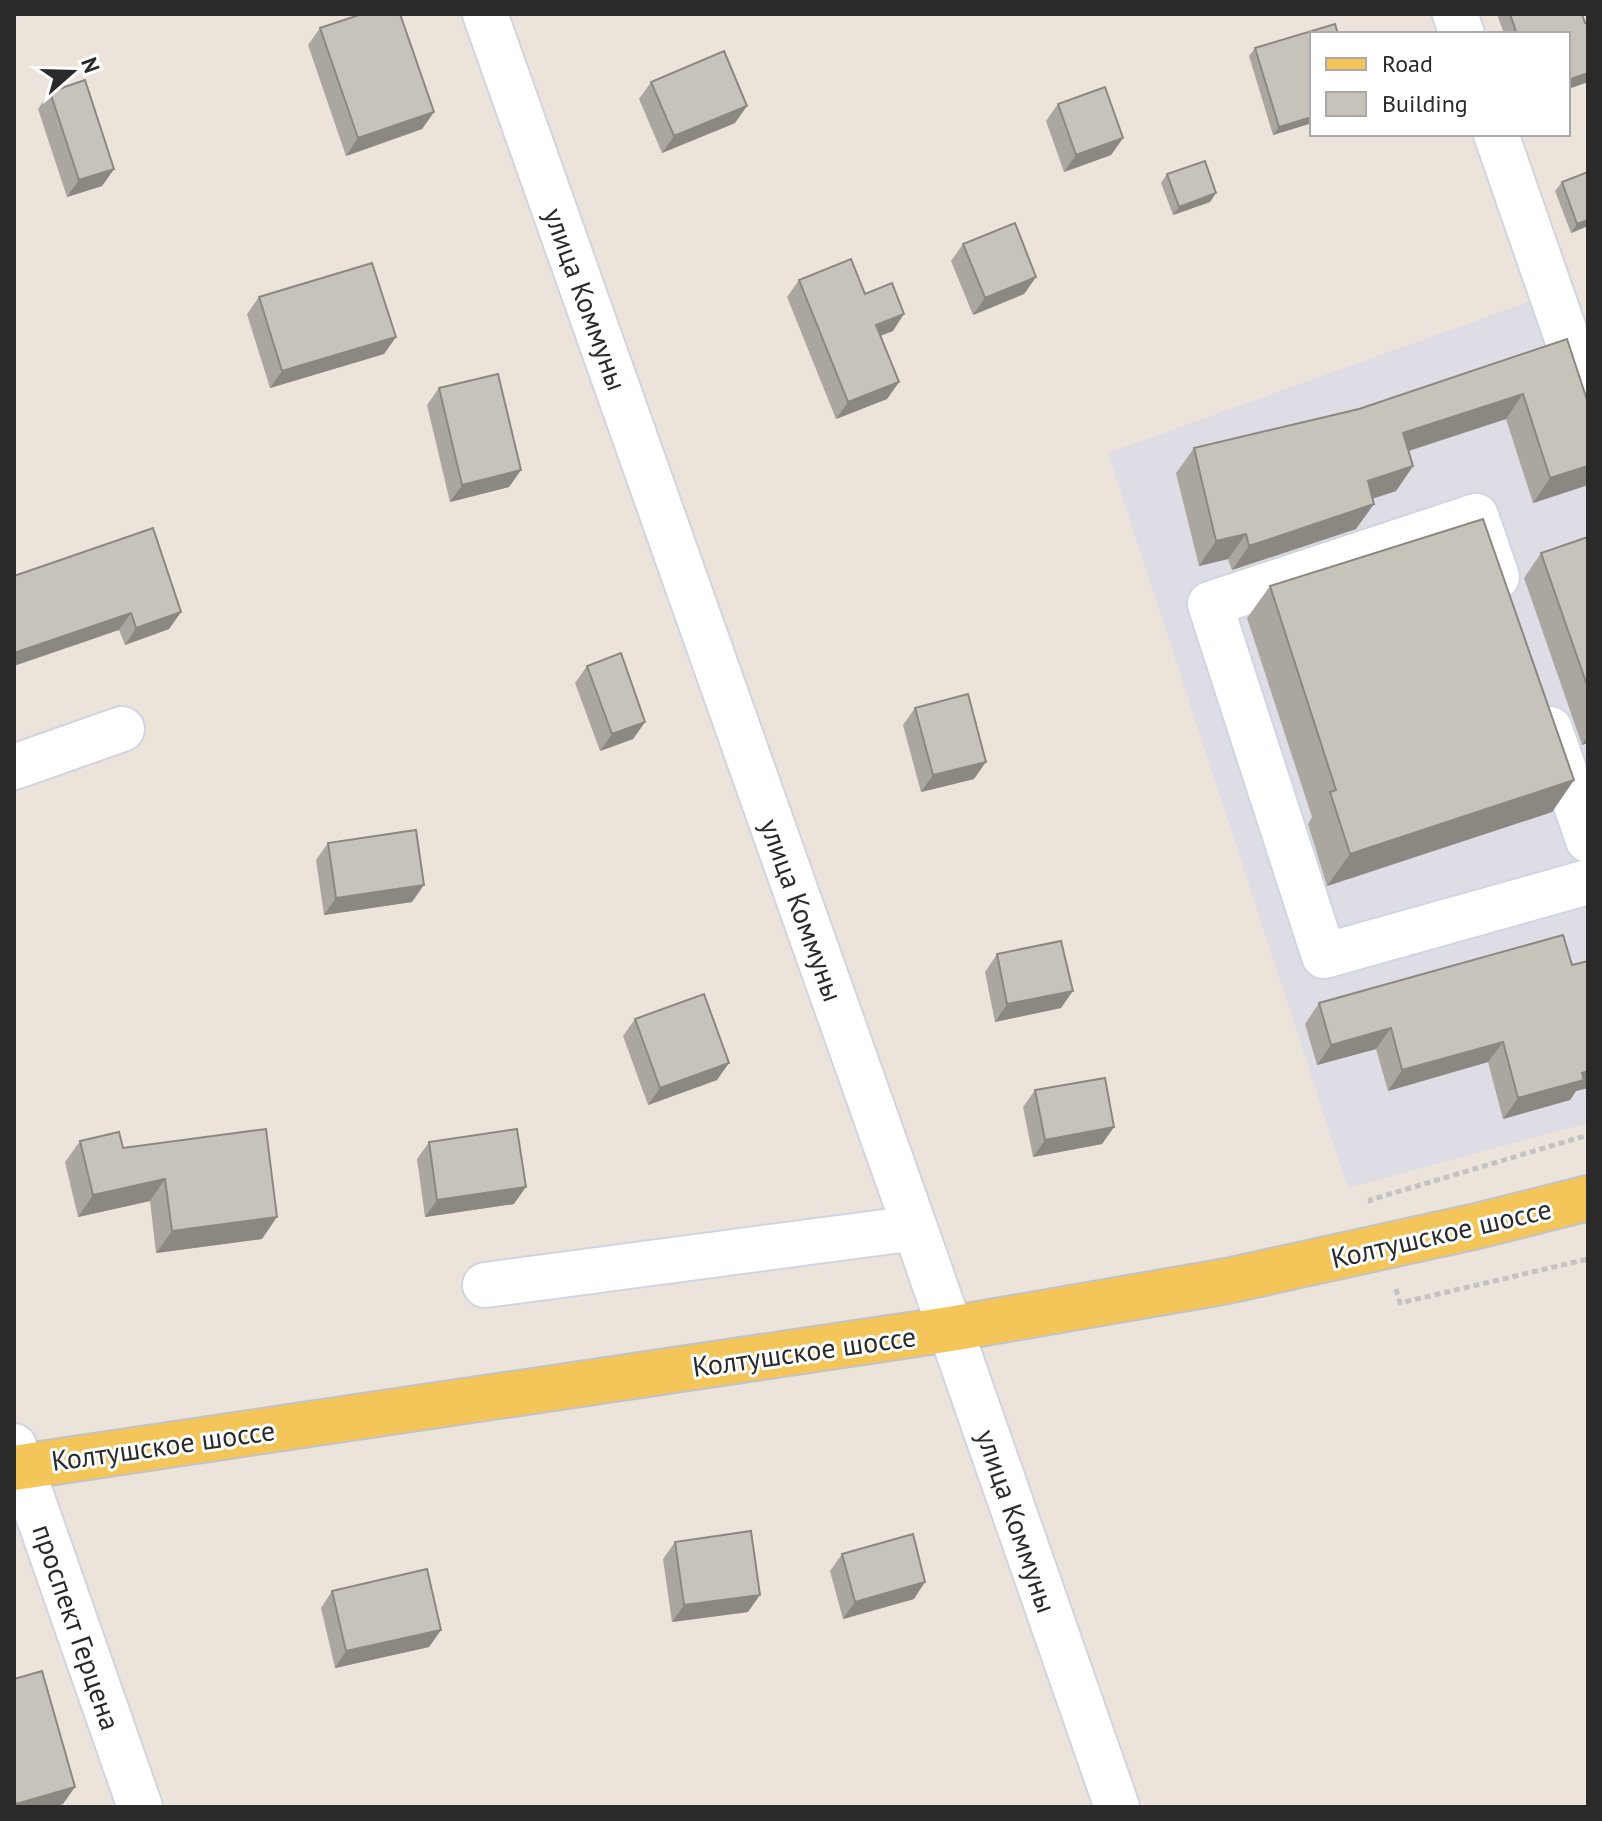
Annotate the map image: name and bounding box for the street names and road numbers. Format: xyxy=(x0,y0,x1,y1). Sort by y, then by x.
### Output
street label: улица Коммуны xyxy=(536,203,636,395)
street label: улица Коммуны xyxy=(752,814,852,1006)
street label: Колтушское шоссе xyxy=(1327,1190,1555,1276)
street label: Колтушское шоссе xyxy=(690,1317,918,1385)
street label: Колтушское шоссе xyxy=(49,1411,277,1479)
street label: улица Коммуны xyxy=(968,1424,1066,1618)
street label: проспект Герцена xyxy=(24,1519,130,1735)

